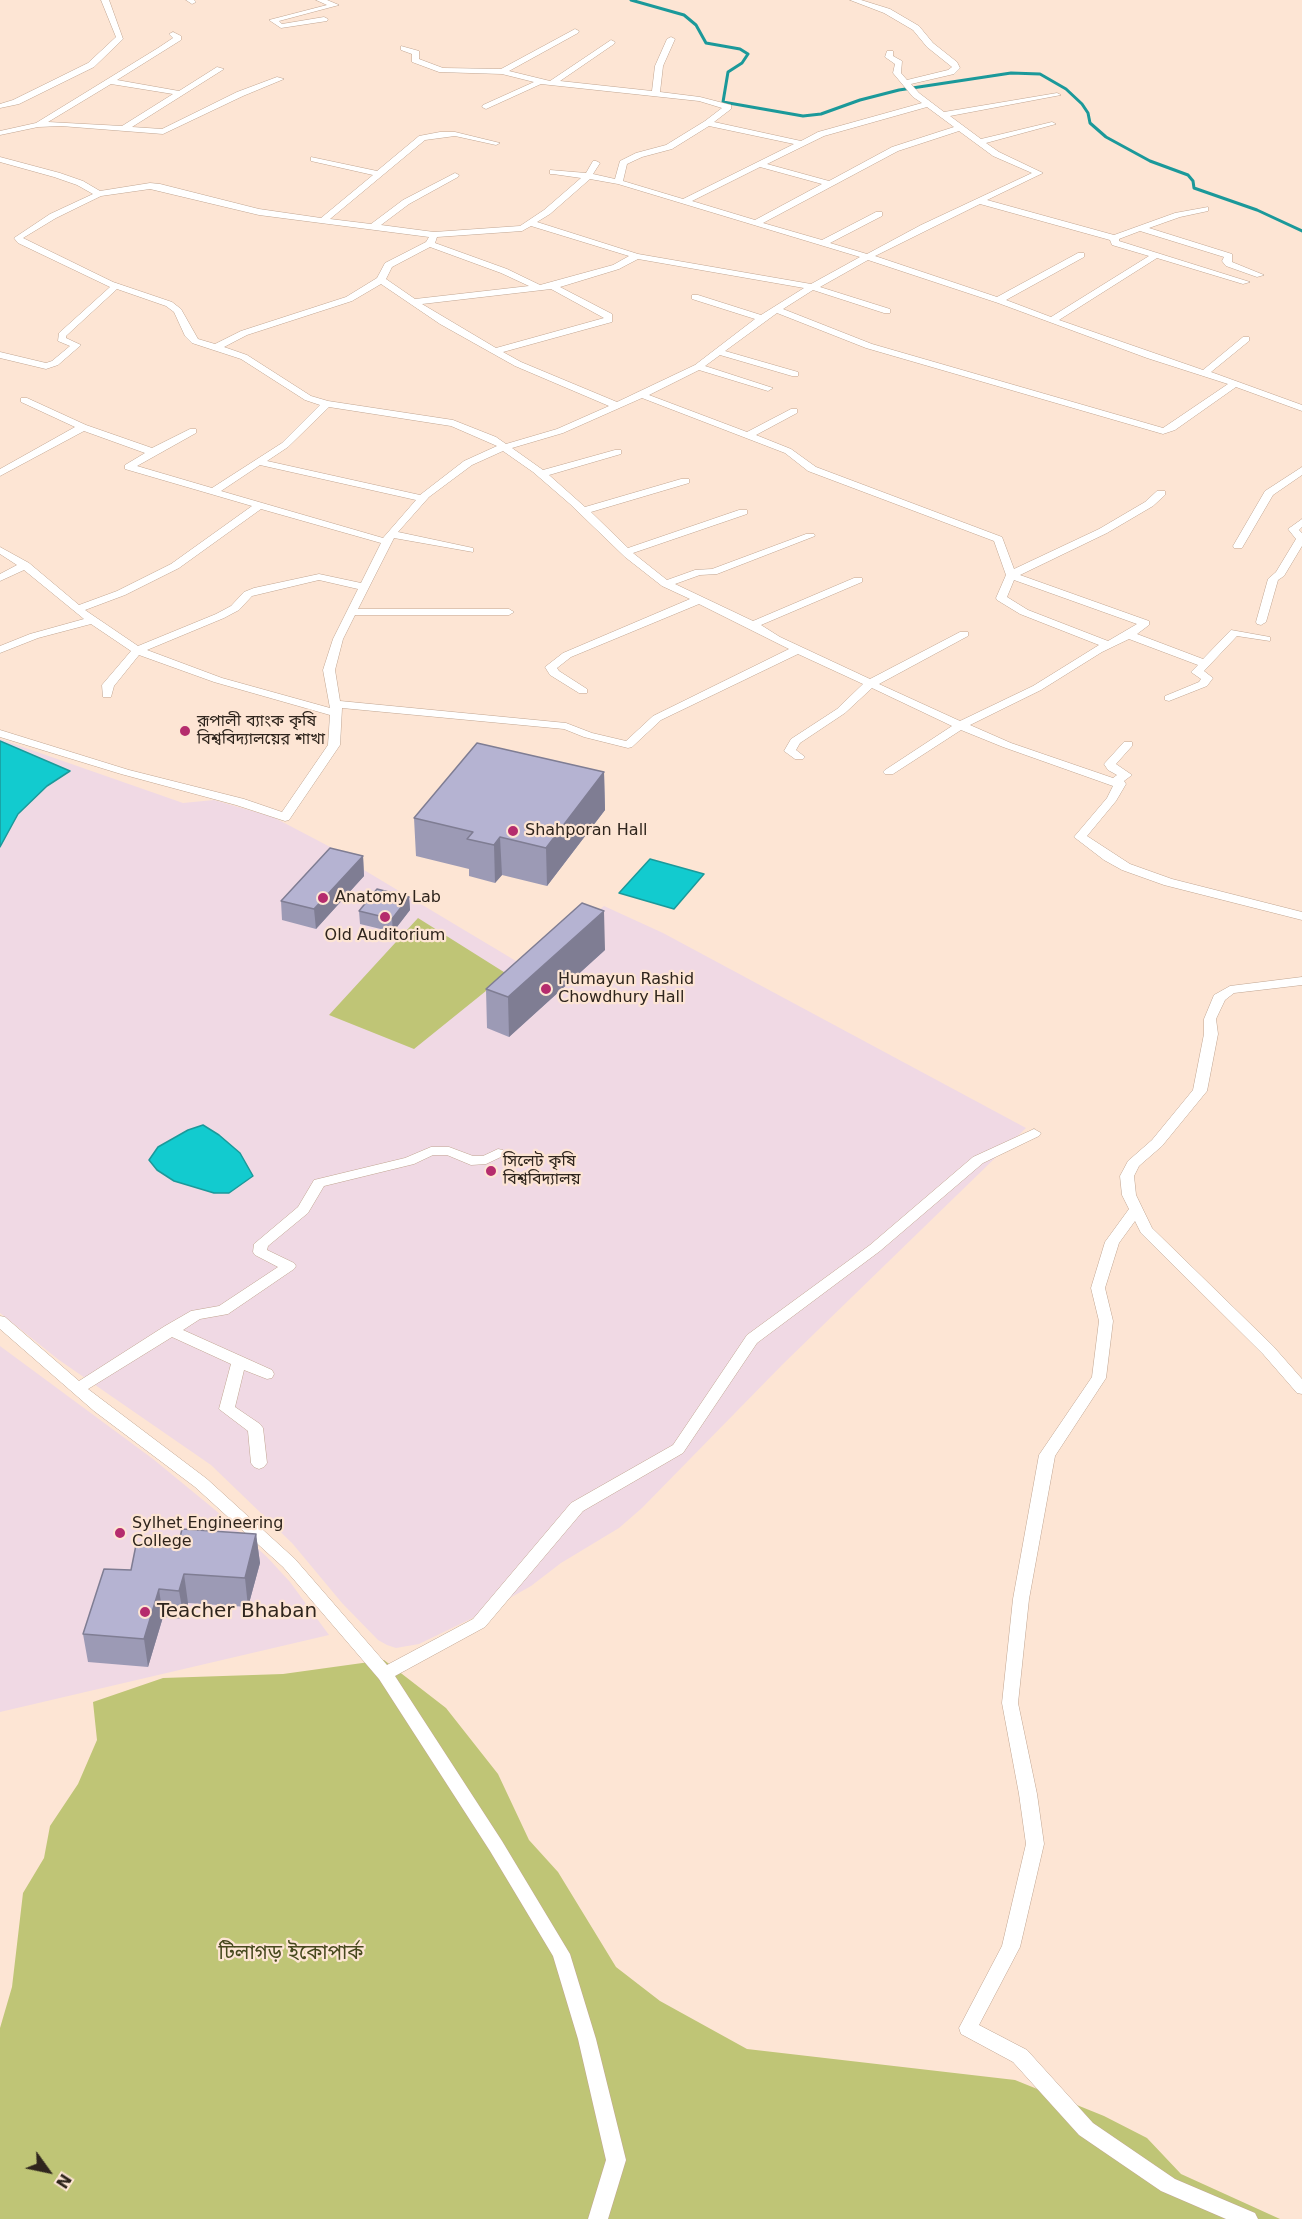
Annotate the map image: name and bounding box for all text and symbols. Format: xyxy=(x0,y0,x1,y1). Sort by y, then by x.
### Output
place label: রূপালী ব্যাংক কৃষি বিশ্ববিদ্যালয়ের শাখা xyxy=(197,712,325,750)
marker: রূপালী ব্যাংক কৃষি বিশ্ববিদ্যালয়ের শাখা xyxy=(178,724,192,738)
place label: Shahporan Hall xyxy=(525,821,648,841)
marker: Shahporan Hall xyxy=(506,824,520,838)
place label: Anatomy Lab xyxy=(335,888,441,908)
marker: Anatomy Lab xyxy=(316,891,330,905)
marker: Old Auditorium xyxy=(378,910,392,924)
place label: Old Auditorium xyxy=(325,926,445,946)
place label: Humayun Rashid Chowdhury Hall xyxy=(558,970,694,1008)
marker: Humayun Rashid Chowdhury Hall xyxy=(539,982,553,996)
place label: সিলেট কৃষি বিশ্ববিদ্যালয় xyxy=(503,1152,581,1190)
marker: সিলেট কৃষি বিশ্ববিদ্যালয় xyxy=(484,1164,498,1178)
place label: Sylhet Engineering College xyxy=(132,1514,283,1552)
marker: Sylhet Engineering College xyxy=(113,1526,127,1540)
place label: Teacher Bhaban xyxy=(157,1600,317,1624)
marker: Teacher Bhaban xyxy=(138,1605,152,1619)
park label: টিলাগড় ইকোপার্ক xyxy=(219,1942,363,1966)
north arrow xyxy=(18,2141,78,2201)
text: N xyxy=(52,2170,75,2192)

